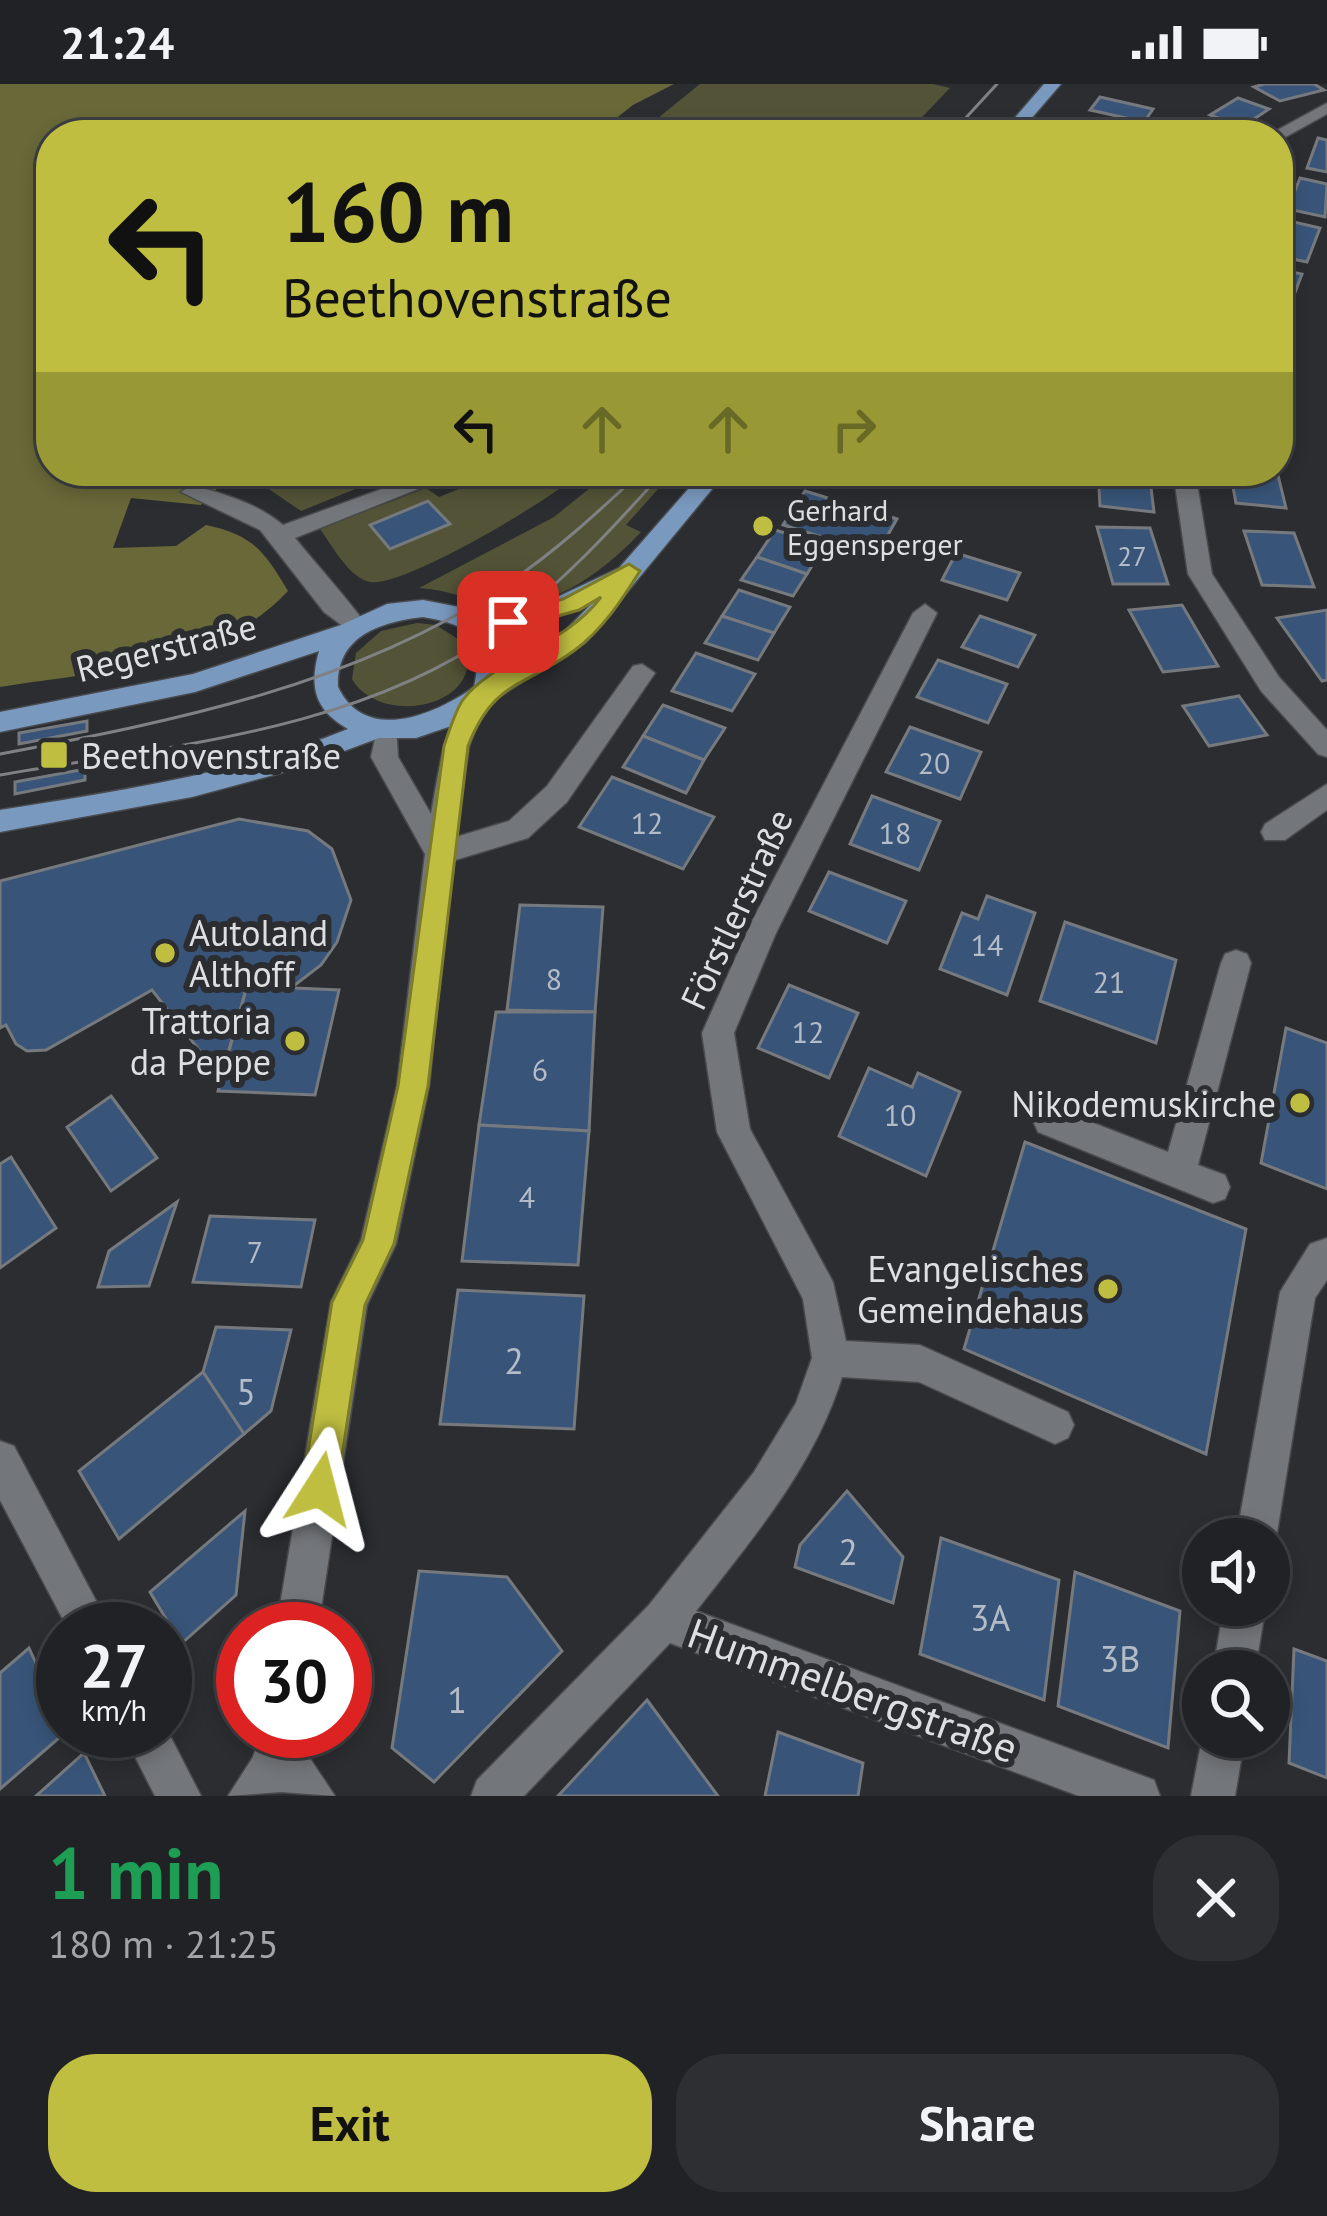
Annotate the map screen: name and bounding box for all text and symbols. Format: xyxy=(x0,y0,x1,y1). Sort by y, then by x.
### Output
text: 21:24 xyxy=(60,13,174,71)
text: 160 m xyxy=(282,156,514,265)
icon: left xyxy=(84,168,240,324)
text: Beethovenstraße xyxy=(282,262,672,332)
icon: left xyxy=(443,396,509,462)
icon: ahead xyxy=(569,396,635,462)
icon: ahead xyxy=(695,396,761,462)
icon: right xyxy=(821,396,887,462)
place label: Gerhard Eggensperger xyxy=(787,490,963,563)
marker: Gerhard Eggensperger xyxy=(750,513,776,539)
house number: 27 xyxy=(1117,539,1147,573)
pin xyxy=(457,571,559,673)
icon: arrive xyxy=(475,589,541,655)
street label: Regerstraße xyxy=(71,602,261,692)
place label: Beethovenstraße xyxy=(81,732,341,779)
marker: Beethovenstraße xyxy=(38,739,70,771)
house number: 20 xyxy=(918,743,950,782)
street label: Förstlerstraße xyxy=(669,801,803,1017)
house number: 12 xyxy=(631,803,663,842)
house number: 18 xyxy=(879,813,911,852)
place label: Autoland Althoff xyxy=(189,909,328,997)
house number: 14 xyxy=(971,925,1003,964)
marker: Autoland Althoff xyxy=(152,940,178,966)
house number: 8 xyxy=(546,959,562,998)
house number: 21 xyxy=(1093,962,1125,1001)
place label: Trattoria da Peppe xyxy=(130,997,271,1085)
house number: 12 xyxy=(792,1012,824,1051)
marker: Trattoria da Peppe xyxy=(282,1028,308,1054)
house number: 6 xyxy=(532,1050,548,1089)
place label: Nikodemuskirche xyxy=(1011,1080,1276,1127)
marker: Nikodemuskirche xyxy=(1287,1090,1313,1116)
house number: 10 xyxy=(884,1095,916,1134)
house number: 4 xyxy=(519,1177,535,1216)
house number: 7 xyxy=(247,1232,263,1271)
place label: Evangelisches Gemeindehaus xyxy=(857,1245,1084,1333)
marker: Evangelisches Gemeindehaus xyxy=(1095,1276,1121,1302)
house number: 2 xyxy=(504,1337,524,1384)
house number: 5 xyxy=(236,1368,256,1415)
position arrow xyxy=(257,1426,383,1552)
map controls xyxy=(1182,1518,1290,1758)
button: sound xyxy=(1182,1518,1290,1626)
house number: 2 xyxy=(838,1528,858,1575)
house number: 3A xyxy=(970,1594,1010,1641)
speed limit sign: 30 xyxy=(216,1602,372,1758)
street label: Hummelbergstraße xyxy=(681,1605,1025,1775)
text: 27 xyxy=(80,1626,148,1704)
house number: 3B xyxy=(1100,1635,1140,1682)
button: search xyxy=(1182,1650,1290,1758)
house number: 1 xyxy=(447,1676,467,1723)
text: km/h xyxy=(81,1690,147,1729)
text: 1 min xyxy=(48,1826,224,1919)
button: close xyxy=(1153,1835,1279,1961)
text: 180 m · 21:25 xyxy=(48,1918,279,1969)
button: Exit xyxy=(48,2054,652,2192)
button: Share xyxy=(676,2054,1279,2192)

